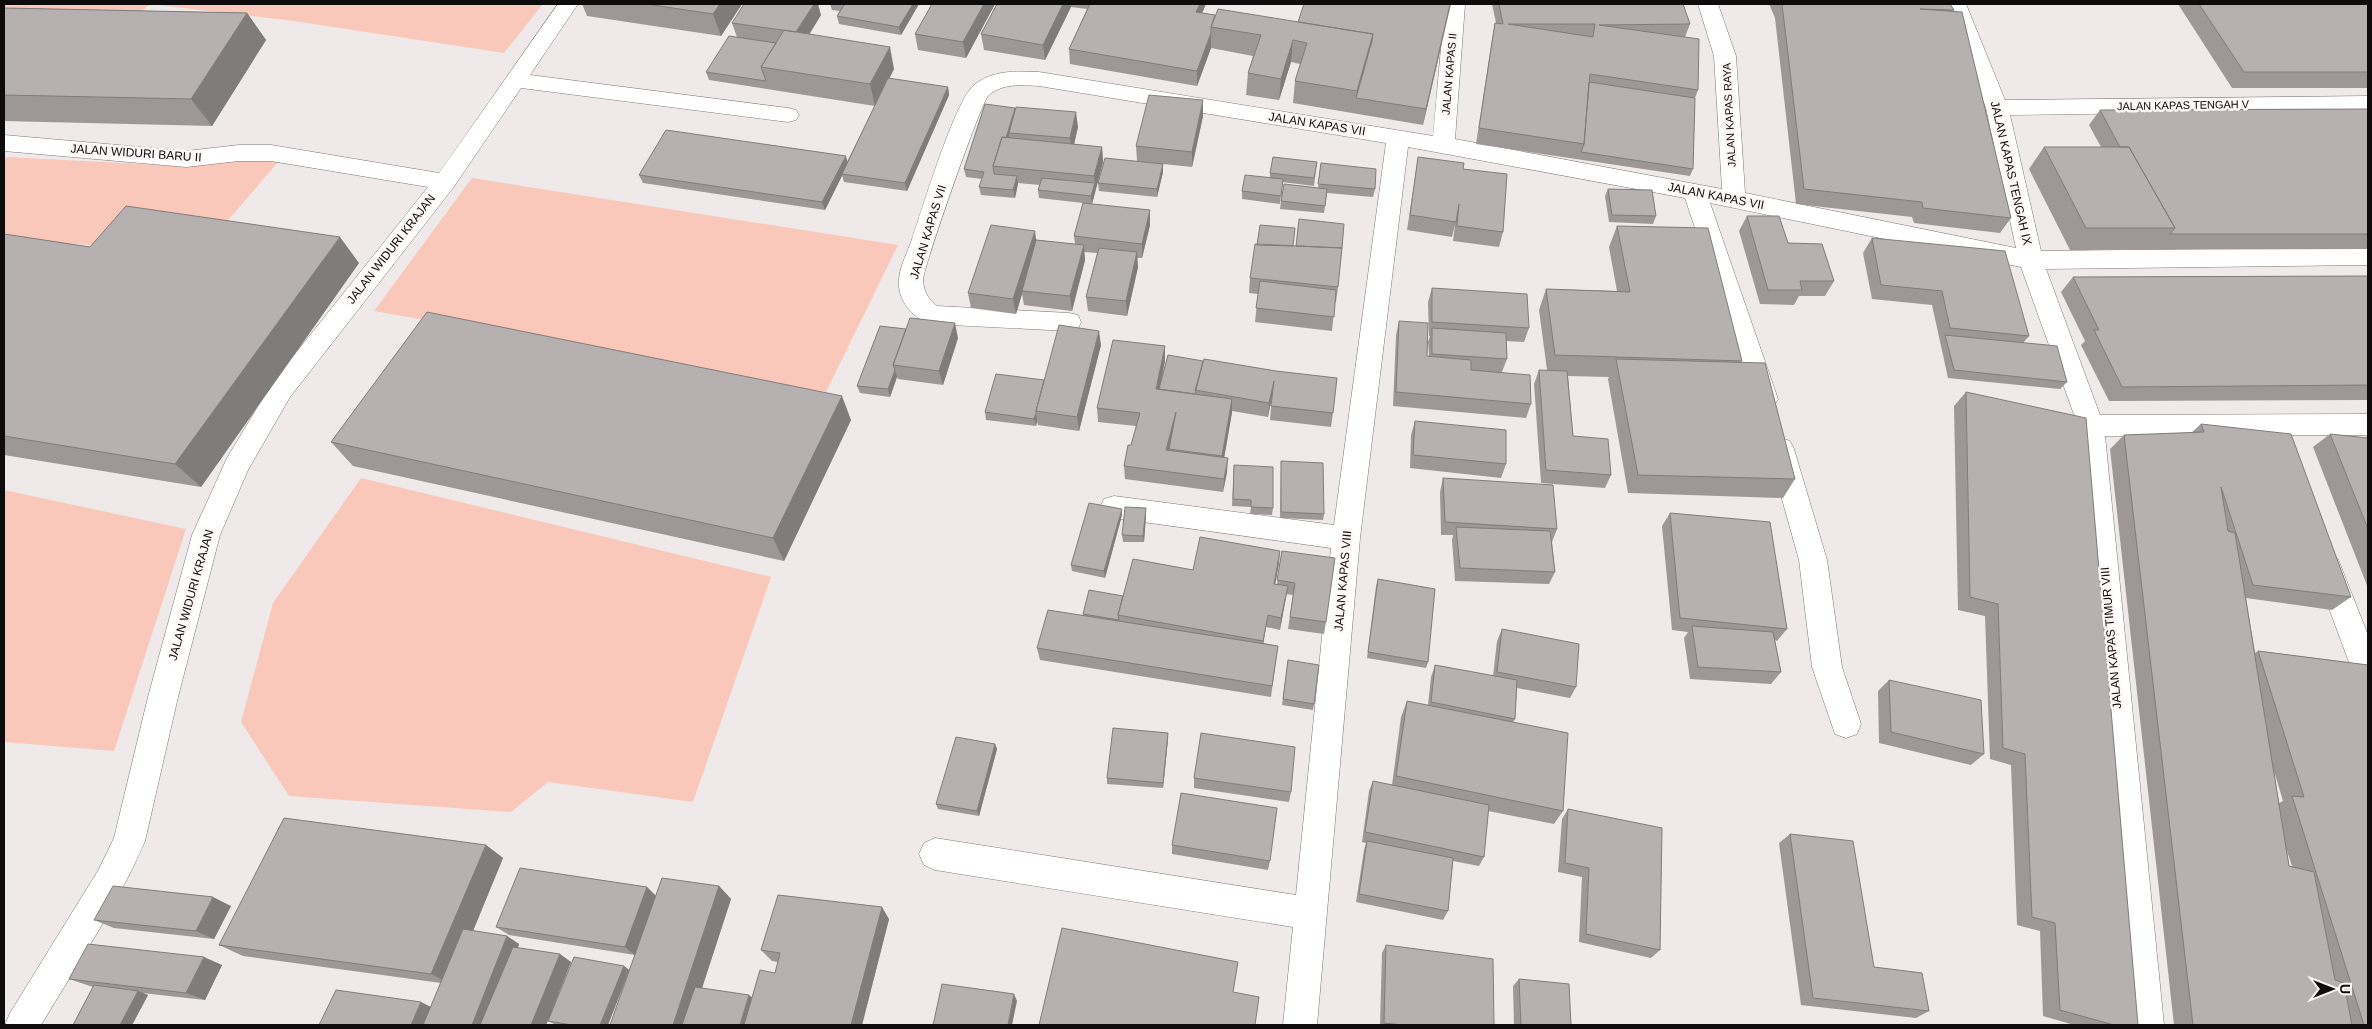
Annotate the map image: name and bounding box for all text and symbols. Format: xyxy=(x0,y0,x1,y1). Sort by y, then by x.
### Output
street label: JALAN KAPAS II xyxy=(1439,32,1459,116)
street label: JALAN KAPAS RAYA xyxy=(1720,62,1738,168)
street label: JALAN KAPAS TENGAH V xyxy=(2117,98,2250,112)
street label: JALAN KAPAS TENGAH IX xyxy=(1988,100,2034,246)
street label: JALAN KAPAS VII xyxy=(1268,109,1366,139)
street label: JALAN WIDURI BARU II xyxy=(70,141,202,165)
street label: JALAN KAPAS VII xyxy=(1667,180,1765,212)
street label: JALAN KAPAS VII xyxy=(907,183,949,281)
street label: JALAN WIDURI KRAJAN xyxy=(344,191,438,307)
street label: JALAN WIDURI KRAJAN xyxy=(166,528,216,662)
street label: JALAN KAPAS VIII xyxy=(1332,530,1354,632)
street label: JALAN KAPAS TIMUR VIII xyxy=(2098,567,2124,709)
north arrow xyxy=(2307,964,2357,1014)
text: U xyxy=(2337,984,2353,994)

